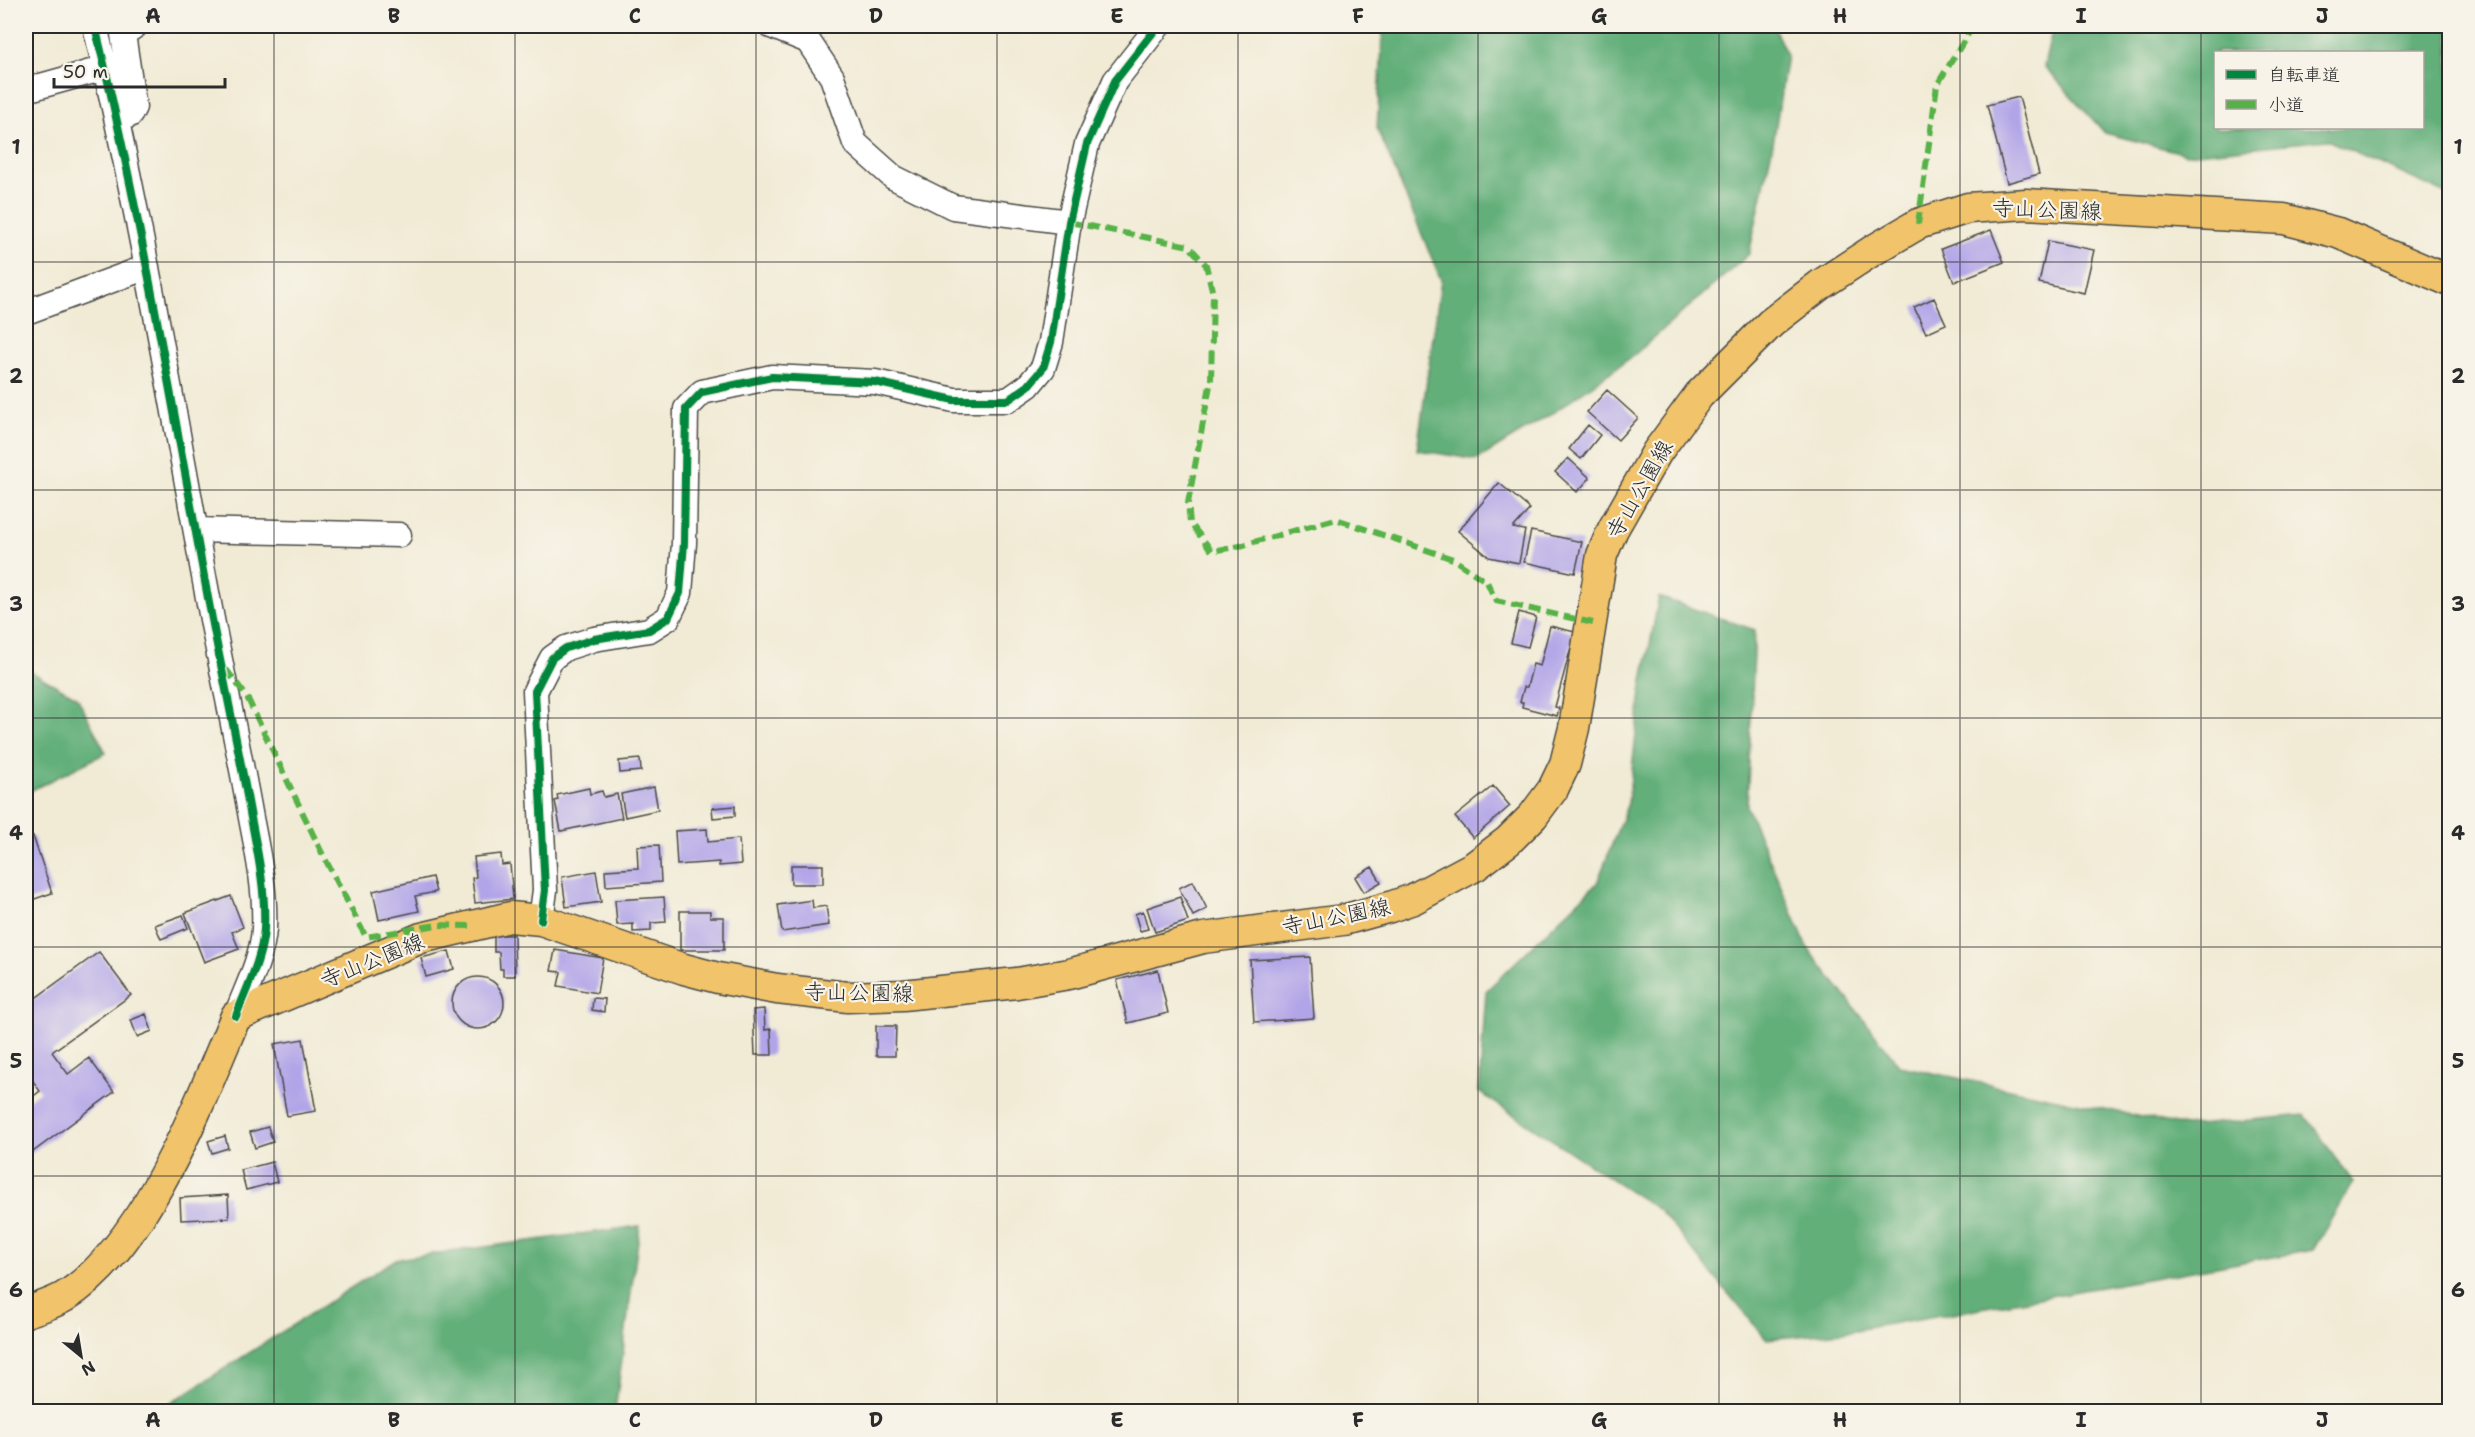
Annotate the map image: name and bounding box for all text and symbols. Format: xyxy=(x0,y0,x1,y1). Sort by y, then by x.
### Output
text: A xyxy=(145,3,161,29)
text: B xyxy=(388,3,400,29)
text: C xyxy=(629,3,641,29)
text: D xyxy=(869,3,883,29)
text: E xyxy=(1110,3,1124,29)
text: F xyxy=(1352,3,1364,29)
text: G xyxy=(1591,3,1607,29)
text: H xyxy=(1833,3,1847,29)
text: I xyxy=(2075,3,2087,29)
text: J xyxy=(2316,3,2329,29)
scale bar xyxy=(54,51,225,89)
legend xyxy=(2214,51,2424,129)
text: 50 m xyxy=(63,60,108,84)
text: 自転車道 xyxy=(2268,63,2340,87)
text: 小道 xyxy=(2268,93,2304,117)
text: 1 xyxy=(11,134,21,160)
text: 1 xyxy=(2453,134,2463,160)
street label: 寺山公園線 xyxy=(1992,193,2102,226)
text: 2 xyxy=(9,363,23,389)
text: 2 xyxy=(2451,363,2465,389)
street label: 寺山公園線 xyxy=(1599,434,1679,544)
text: 3 xyxy=(9,591,23,617)
text: 3 xyxy=(2451,591,2465,617)
text: 4 xyxy=(9,820,23,846)
text: 4 xyxy=(2451,820,2465,846)
street label: 寺山公園線 xyxy=(1279,892,1393,941)
street label: 寺山公園線 xyxy=(316,926,429,995)
street label: 寺山公園線 xyxy=(804,977,914,1008)
text: 5 xyxy=(10,1048,22,1074)
text: 5 xyxy=(2452,1048,2464,1074)
text: 6 xyxy=(9,1277,23,1303)
text: 6 xyxy=(2451,1277,2465,1303)
north arrow xyxy=(51,1326,111,1386)
text: N xyxy=(78,1356,99,1381)
text: A xyxy=(145,1407,161,1433)
text: B xyxy=(388,1407,400,1433)
text: C xyxy=(629,1407,641,1433)
text: D xyxy=(869,1407,883,1433)
text: E xyxy=(1110,1407,1124,1433)
text: F xyxy=(1352,1407,1364,1433)
text: G xyxy=(1591,1407,1607,1433)
text: H xyxy=(1833,1407,1847,1433)
text: I xyxy=(2075,1407,2087,1433)
text: J xyxy=(2316,1407,2329,1433)

